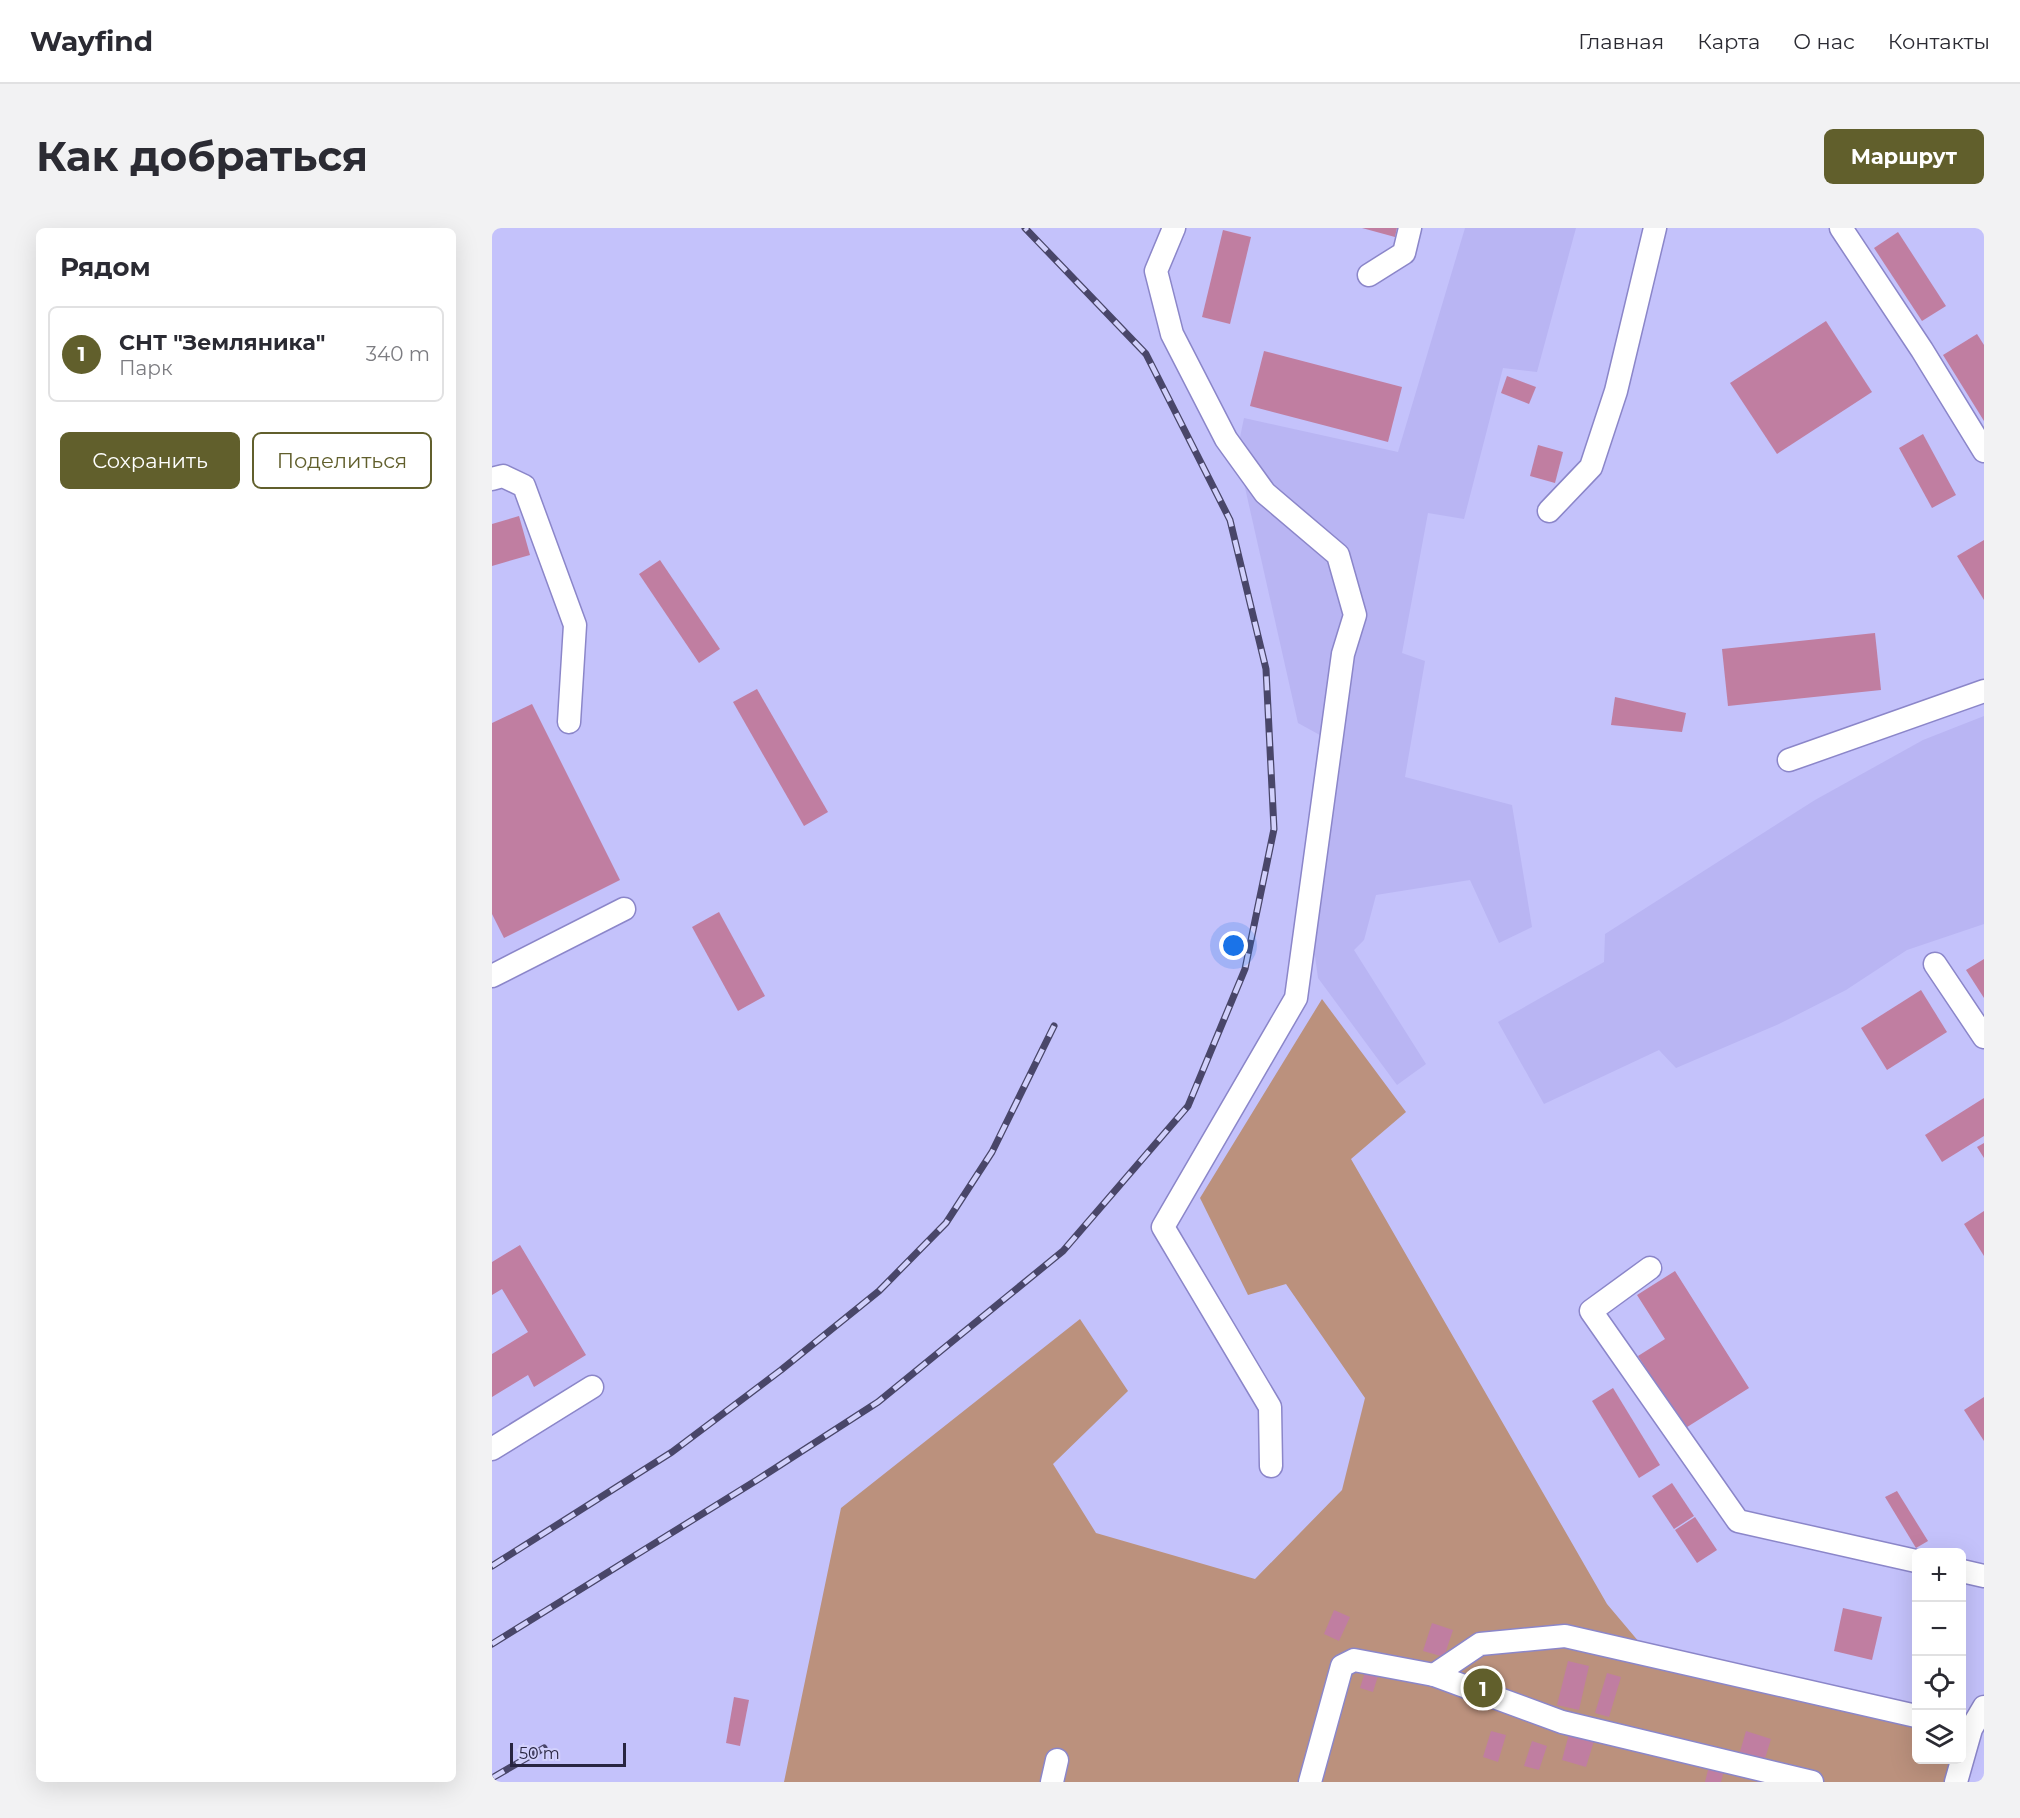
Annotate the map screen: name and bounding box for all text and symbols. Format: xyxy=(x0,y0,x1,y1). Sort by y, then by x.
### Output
text: Wayfind xyxy=(30,24,153,58)
text: Главная xyxy=(1578,29,1664,54)
text: Карта xyxy=(1697,29,1760,54)
text: О нас xyxy=(1793,29,1855,54)
text: Контакты xyxy=(1888,29,1990,54)
button: Маршрут xyxy=(1824,129,1984,184)
text: Как добраться xyxy=(36,130,368,182)
text: Рядом xyxy=(60,251,151,283)
text: СНТ "Земляника" xyxy=(119,329,325,356)
text: 1 xyxy=(78,342,85,366)
text: 340 m xyxy=(366,342,430,366)
text: Парк xyxy=(119,356,173,380)
button: Сохранить xyxy=(60,432,240,489)
button: Поделиться xyxy=(252,432,432,489)
your location xyxy=(1219,931,1248,960)
map controls xyxy=(1912,1548,1966,1764)
button: + xyxy=(1912,1548,1966,1602)
button: − xyxy=(1912,1602,1966,1656)
button: locate xyxy=(1912,1656,1966,1710)
pin: 1 xyxy=(1464,1666,1502,1710)
button: layers xyxy=(1912,1710,1966,1764)
scale bar xyxy=(510,1740,626,1768)
text: 50 m xyxy=(519,1744,560,1763)

